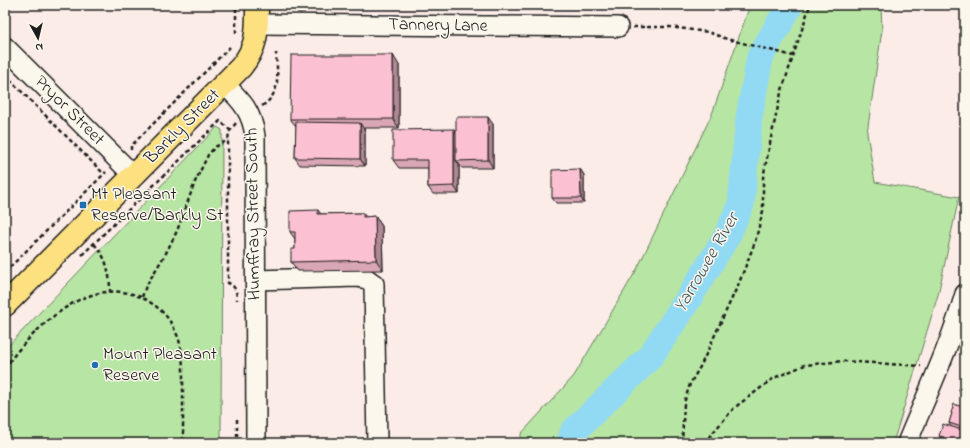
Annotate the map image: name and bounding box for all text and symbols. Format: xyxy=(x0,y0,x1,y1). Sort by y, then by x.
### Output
street label: Tannery Lane xyxy=(388,12,489,40)
north arrow xyxy=(18,18,58,58)
text: N xyxy=(34,38,44,55)
street label: Pryor Street xyxy=(28,70,110,152)
street label: Barkly Street xyxy=(138,83,227,172)
street label: Humffray Street South xyxy=(239,128,269,300)
place label: Mt Pleasant Reserve/Barkly St xyxy=(91,182,223,229)
marker: Mt Pleasant Reserve/Barkly St xyxy=(78,200,88,210)
water label: Yarrowee River xyxy=(668,206,748,318)
place label: Mount Pleasant Reserve xyxy=(103,342,217,389)
marker: Mount Pleasant Reserve xyxy=(90,360,100,370)

